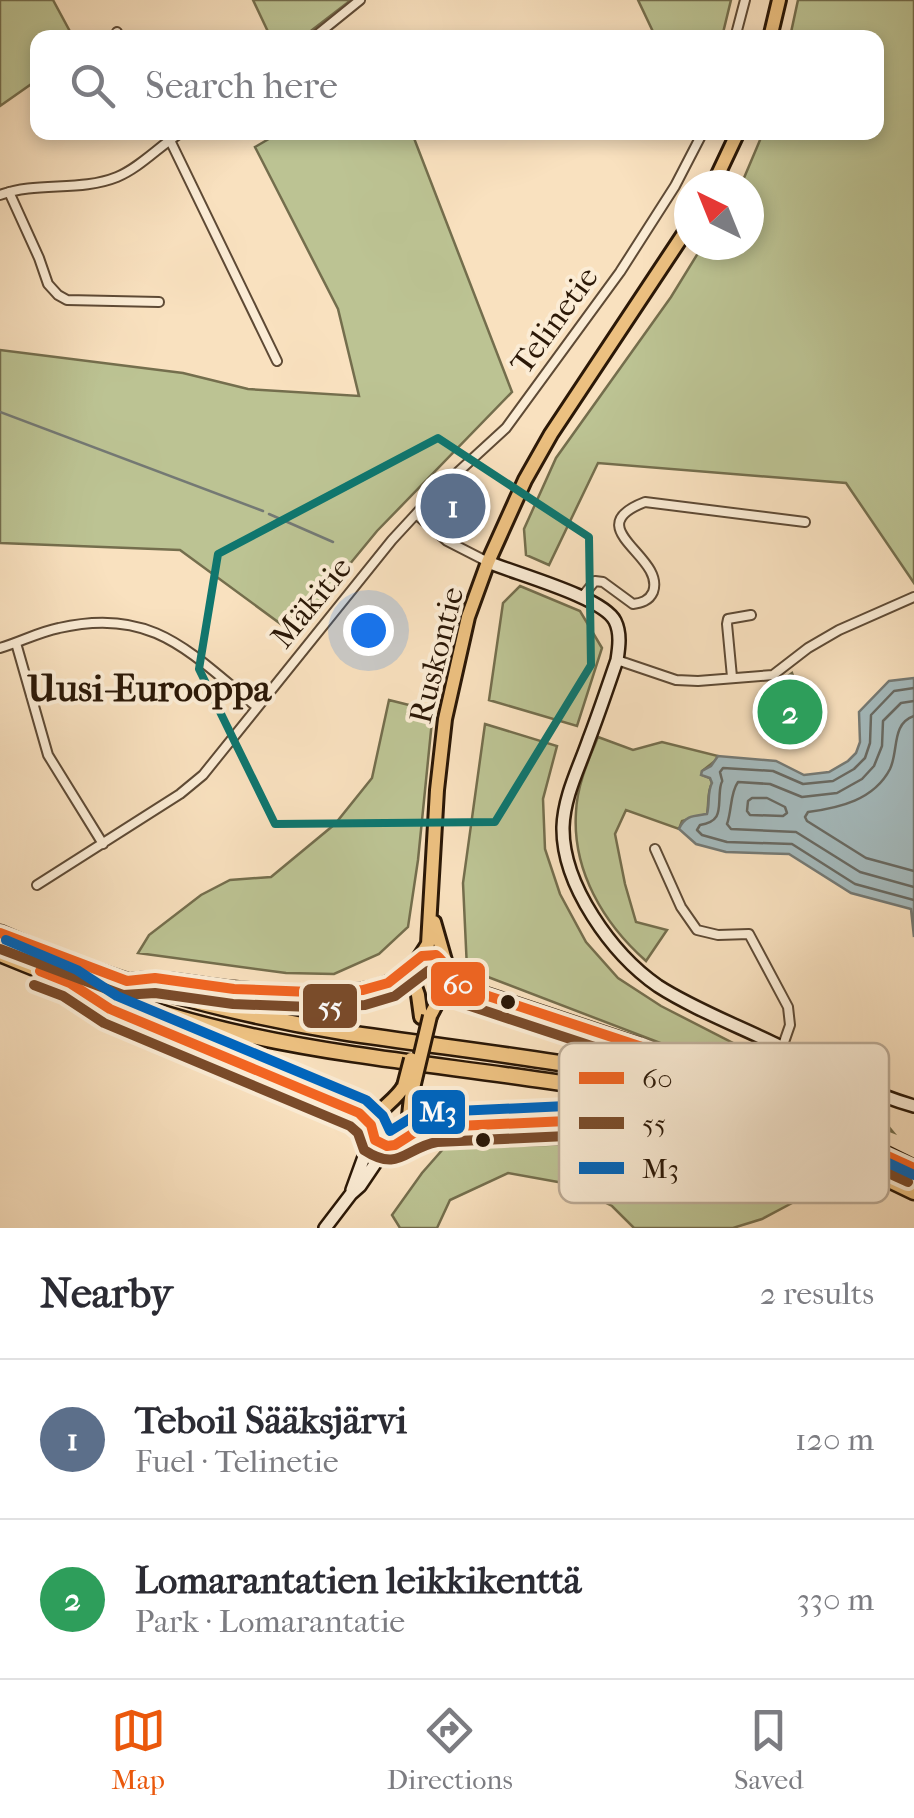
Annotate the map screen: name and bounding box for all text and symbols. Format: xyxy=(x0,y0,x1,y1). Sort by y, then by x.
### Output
search box xyxy=(30,30,884,140)
icon: search xyxy=(65,58,120,113)
text: Search here xyxy=(145,63,338,108)
north arrow xyxy=(674,170,764,260)
street label: Telinetie xyxy=(503,259,606,381)
pin: 1 xyxy=(420,468,486,544)
street label: Mäkitie xyxy=(264,549,359,655)
street label: Ruskontie xyxy=(402,583,471,727)
your location xyxy=(343,605,394,656)
district label: Uusi-Eurooppa xyxy=(27,666,272,711)
pin: 2 xyxy=(758,674,822,750)
line badge: 60 xyxy=(429,960,487,1008)
text: 60 xyxy=(443,968,473,1001)
line badge: 55 xyxy=(301,982,359,1030)
text: 55 xyxy=(318,990,342,1023)
unlabelled marker xyxy=(498,992,518,1012)
legend xyxy=(559,1043,889,1203)
text: 60 xyxy=(642,1062,673,1095)
line badge: M3 xyxy=(410,1088,467,1136)
text: M3 xyxy=(419,1095,457,1128)
text: 55 xyxy=(642,1107,666,1140)
unlabelled marker xyxy=(473,1130,493,1150)
text: M3 xyxy=(642,1152,679,1185)
text: Nearby xyxy=(40,1269,172,1318)
text: 2 results xyxy=(760,1275,874,1312)
text: Teboil Sääksjärvi xyxy=(135,1398,407,1443)
text: 1 xyxy=(67,1421,78,1458)
text: 120 m xyxy=(795,1421,874,1458)
text: Fuel · Telinetie xyxy=(135,1443,338,1480)
text: Lomarantatien leikkikenttä xyxy=(135,1558,581,1603)
text: 2 xyxy=(64,1581,81,1618)
text: 330 m xyxy=(797,1581,874,1618)
text: Park · Lomarantatie xyxy=(135,1603,405,1640)
tab: Map xyxy=(111,1703,166,1796)
tab: Directions xyxy=(387,1703,513,1796)
tab: Saved xyxy=(734,1703,803,1796)

